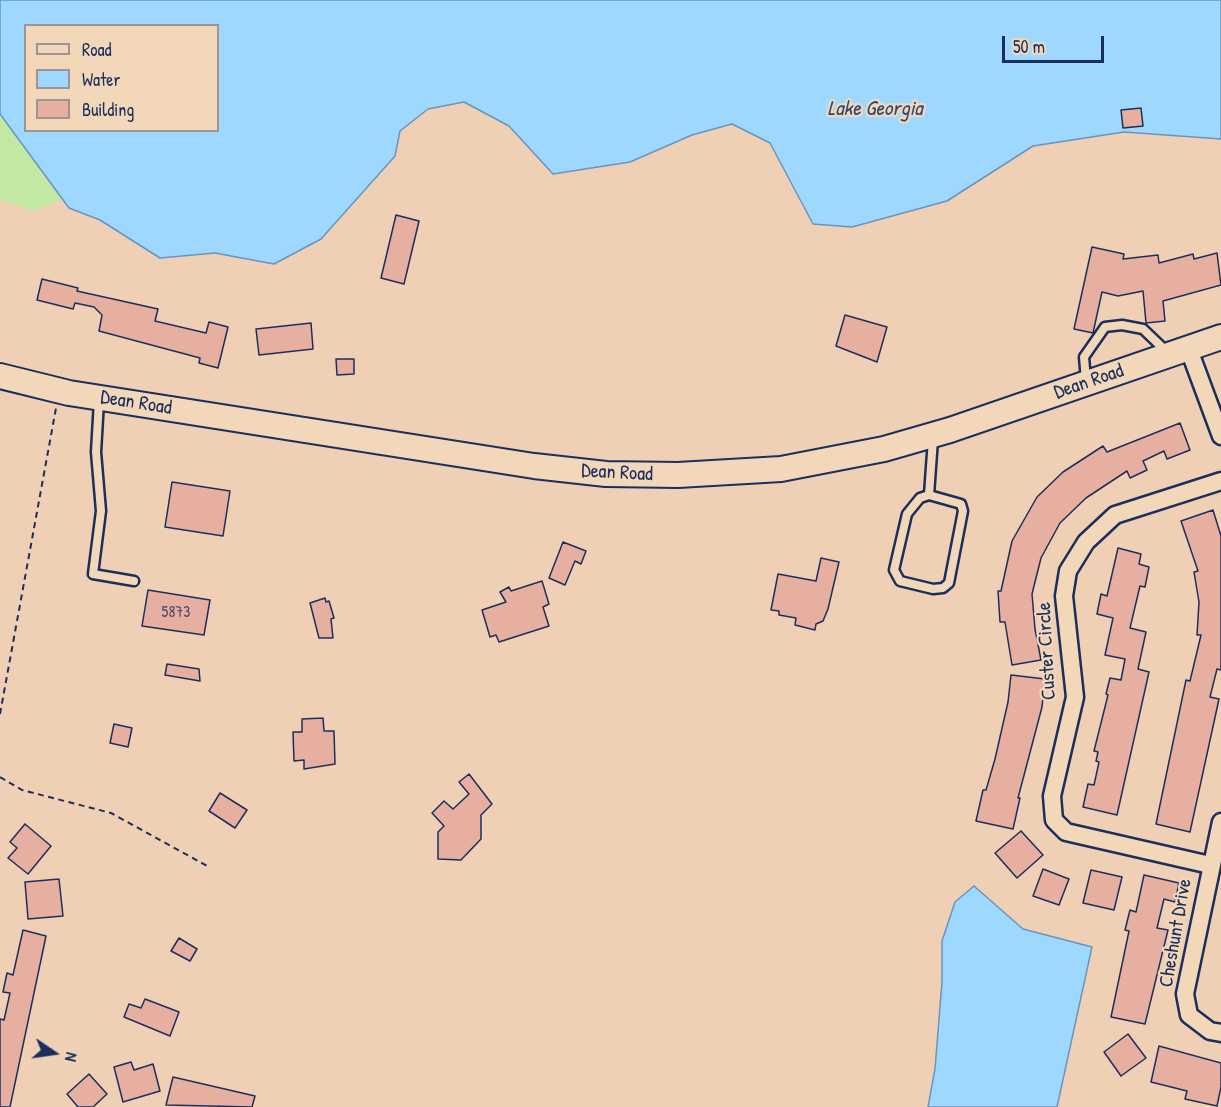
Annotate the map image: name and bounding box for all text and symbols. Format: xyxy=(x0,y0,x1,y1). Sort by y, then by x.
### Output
legend xyxy=(24,24,219,132)
scale bar xyxy=(1005,24,1107,62)
text: 50 m xyxy=(1013,34,1045,59)
text: Road xyxy=(82,37,112,62)
text: Water xyxy=(82,67,120,92)
water label: Lake Georgia xyxy=(827,96,923,122)
text: Building xyxy=(82,97,134,122)
street label: Dean Road xyxy=(1051,359,1127,405)
street label: Dean Road xyxy=(99,386,173,420)
street label: Dean Road xyxy=(581,459,653,487)
street label: Custer Circle xyxy=(1032,601,1062,701)
house number: 5873 xyxy=(162,603,190,623)
street label: Cheshunt Drive xyxy=(1155,877,1197,989)
north arrow xyxy=(24,1023,84,1083)
text: N xyxy=(60,1050,83,1064)

